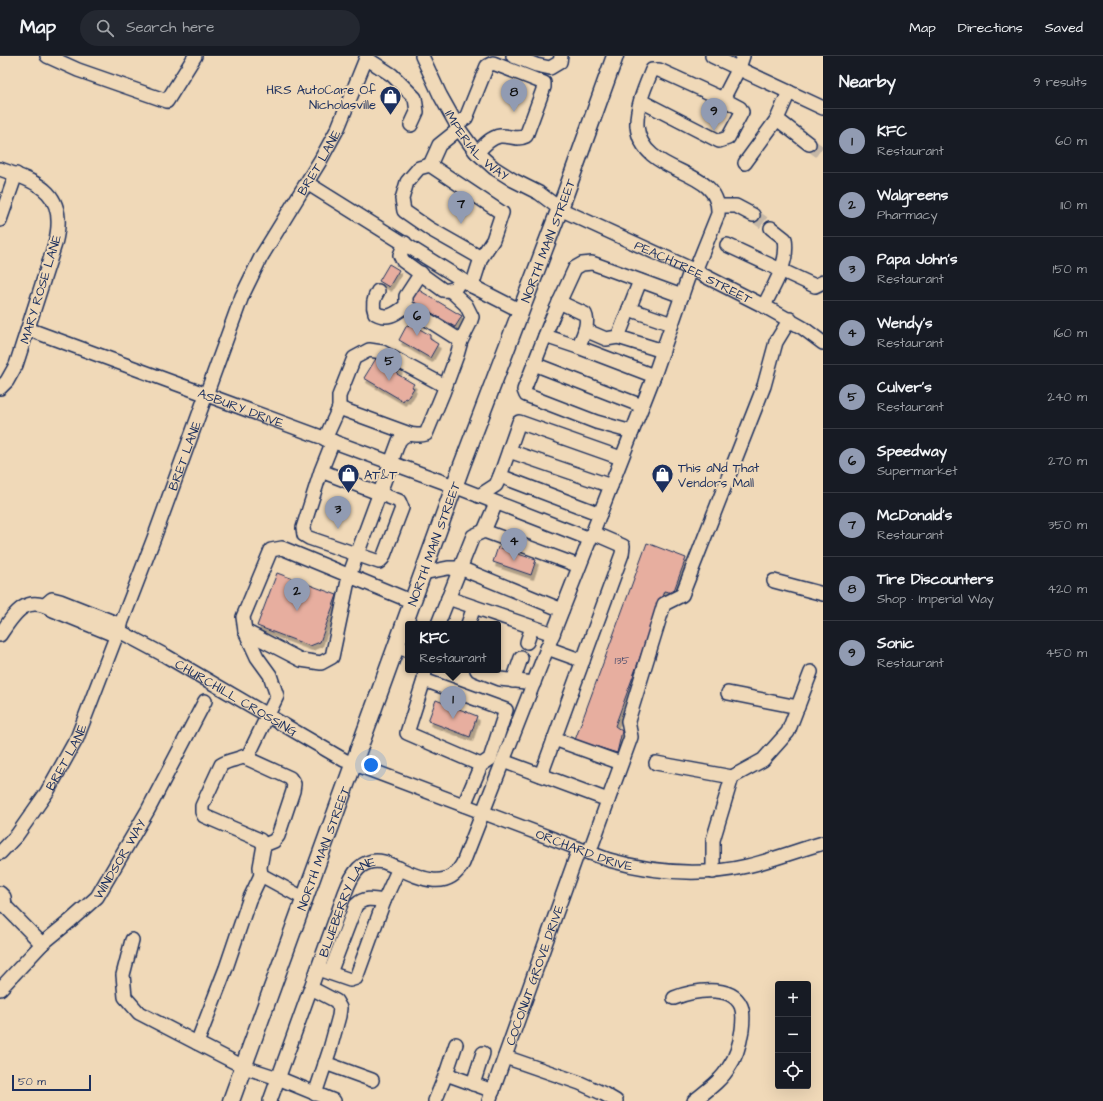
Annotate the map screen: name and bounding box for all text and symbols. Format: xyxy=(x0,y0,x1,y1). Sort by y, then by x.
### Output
search box xyxy=(80,10,360,46)
text: Map xyxy=(20,14,56,41)
icon: search xyxy=(94,17,116,39)
text: Search here xyxy=(126,17,215,38)
text: Map xyxy=(909,18,936,38)
text: Directions xyxy=(958,18,1023,38)
text: Saved xyxy=(1045,18,1083,38)
text: Nearby xyxy=(839,70,896,94)
text: 9 results xyxy=(1033,73,1087,91)
pin: 8 xyxy=(501,79,527,112)
place label: HRS AutoCare Of Nicholasville xyxy=(266,81,376,114)
shop icon: HRS AutoCare Of Nicholasville xyxy=(378,83,404,116)
pin: 9 xyxy=(701,98,727,131)
street label: IMPERIAL WAY xyxy=(440,107,512,185)
text: KFC xyxy=(877,121,907,142)
street label: BRET LANE xyxy=(293,127,345,199)
text: 1 xyxy=(851,132,853,150)
text: 60 m xyxy=(1055,132,1087,150)
text: Restaurant xyxy=(877,142,944,160)
street label: NORTH MAIN STREET xyxy=(517,176,580,305)
text: Walgreens xyxy=(877,185,948,206)
pin: 7 xyxy=(448,191,474,224)
text: 2 xyxy=(848,196,856,214)
text: 110 m xyxy=(1060,196,1087,214)
text: Pharmacy xyxy=(877,206,938,224)
street label: MARY ROSE LANE xyxy=(16,232,66,346)
street label: PEACHTREE STREET xyxy=(631,236,756,309)
text: Papa John's xyxy=(877,249,957,270)
text: 3 xyxy=(849,260,855,278)
text: 150 m xyxy=(1053,260,1087,278)
text: Restaurant xyxy=(877,270,944,288)
pin: 6 xyxy=(404,303,430,336)
text: Wendy's xyxy=(877,313,933,334)
text: 4 xyxy=(848,324,856,342)
text: 160 m xyxy=(1054,324,1087,342)
text: Restaurant xyxy=(877,334,944,352)
pin: 5 xyxy=(376,348,402,381)
text: Culver's xyxy=(877,377,932,398)
street label: ASBURY DRIVE xyxy=(195,384,286,433)
text: 5 xyxy=(847,388,857,406)
text: 240 m xyxy=(1047,388,1087,406)
text: Restaurant xyxy=(877,398,944,416)
street label: BRET LANE xyxy=(164,418,206,493)
text: Speedway xyxy=(877,441,947,462)
text: 6 xyxy=(848,452,856,470)
text: 270 m xyxy=(1048,452,1087,470)
place label: This aNd That Vendors Mall xyxy=(678,459,760,492)
shop icon: AT&T xyxy=(335,461,361,494)
shop icon: This aNd That Vendors Mall xyxy=(650,461,676,494)
text: Supermarket xyxy=(877,462,958,480)
place label: AT&T xyxy=(364,466,398,484)
street label: NORTH MAIN STREET xyxy=(404,478,466,609)
pin: 3 xyxy=(325,496,351,529)
text: McDonald's xyxy=(877,505,952,526)
text: 7 xyxy=(848,516,856,534)
text: 350 m xyxy=(1048,516,1087,534)
text: Restaurant xyxy=(877,526,944,544)
pin: 4 xyxy=(501,528,527,561)
text: Tire Discounters xyxy=(877,569,994,590)
pin: 2 xyxy=(284,578,310,611)
text: 8 xyxy=(848,580,856,598)
text: 420 m xyxy=(1047,580,1087,598)
text: Shop · Imperial Way xyxy=(877,590,994,608)
popup xyxy=(405,621,501,673)
text: KFC xyxy=(420,628,450,649)
text: Sonic xyxy=(877,633,914,654)
text: 9 xyxy=(848,644,856,662)
text: 450 m xyxy=(1045,644,1087,662)
text: Restaurant xyxy=(420,649,486,667)
house number: 135 xyxy=(615,653,630,668)
text: Restaurant xyxy=(877,654,944,672)
street label: CHURCHILL CROSSING xyxy=(172,655,301,741)
pin: 1 xyxy=(440,686,466,719)
street label: BRET LANE xyxy=(42,721,92,794)
your location xyxy=(361,755,381,775)
street label: NORTH MAIN STREET xyxy=(293,783,355,913)
street label: WINDSOR WAY xyxy=(90,816,151,903)
street label: ORCHARD DRIVE xyxy=(533,825,635,876)
street label: BLUEBERRY LANE xyxy=(315,853,377,960)
street label: COCONUT GROVE DRIVE xyxy=(502,902,569,1048)
map controls xyxy=(775,981,811,1089)
button: + xyxy=(775,981,811,1017)
button: − xyxy=(775,1017,811,1053)
button: locate xyxy=(775,1053,811,1089)
scale bar xyxy=(12,1073,91,1092)
text: 50 m xyxy=(18,1074,46,1089)

